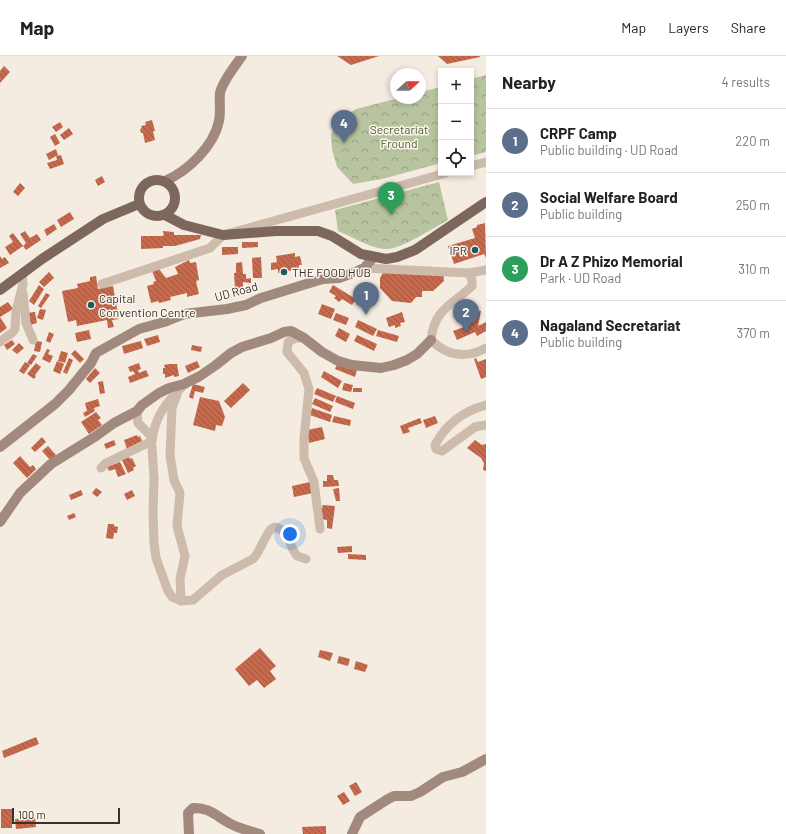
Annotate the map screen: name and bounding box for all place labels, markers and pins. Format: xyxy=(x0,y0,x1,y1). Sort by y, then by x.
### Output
pin: 4 xyxy=(331,110,357,143)
pin: 3 xyxy=(378,182,404,215)
place label: IPR xyxy=(449,243,467,257)
marker: IPR xyxy=(470,245,480,255)
place label: THE FOOD HUB xyxy=(292,265,371,279)
marker: THE FOOD HUB xyxy=(279,267,289,277)
pin: 1 xyxy=(353,282,379,315)
place label: Capital Convention Centre xyxy=(99,291,196,319)
pin: 2 xyxy=(453,299,479,332)
marker: Capital Convention Centre xyxy=(86,300,96,310)

